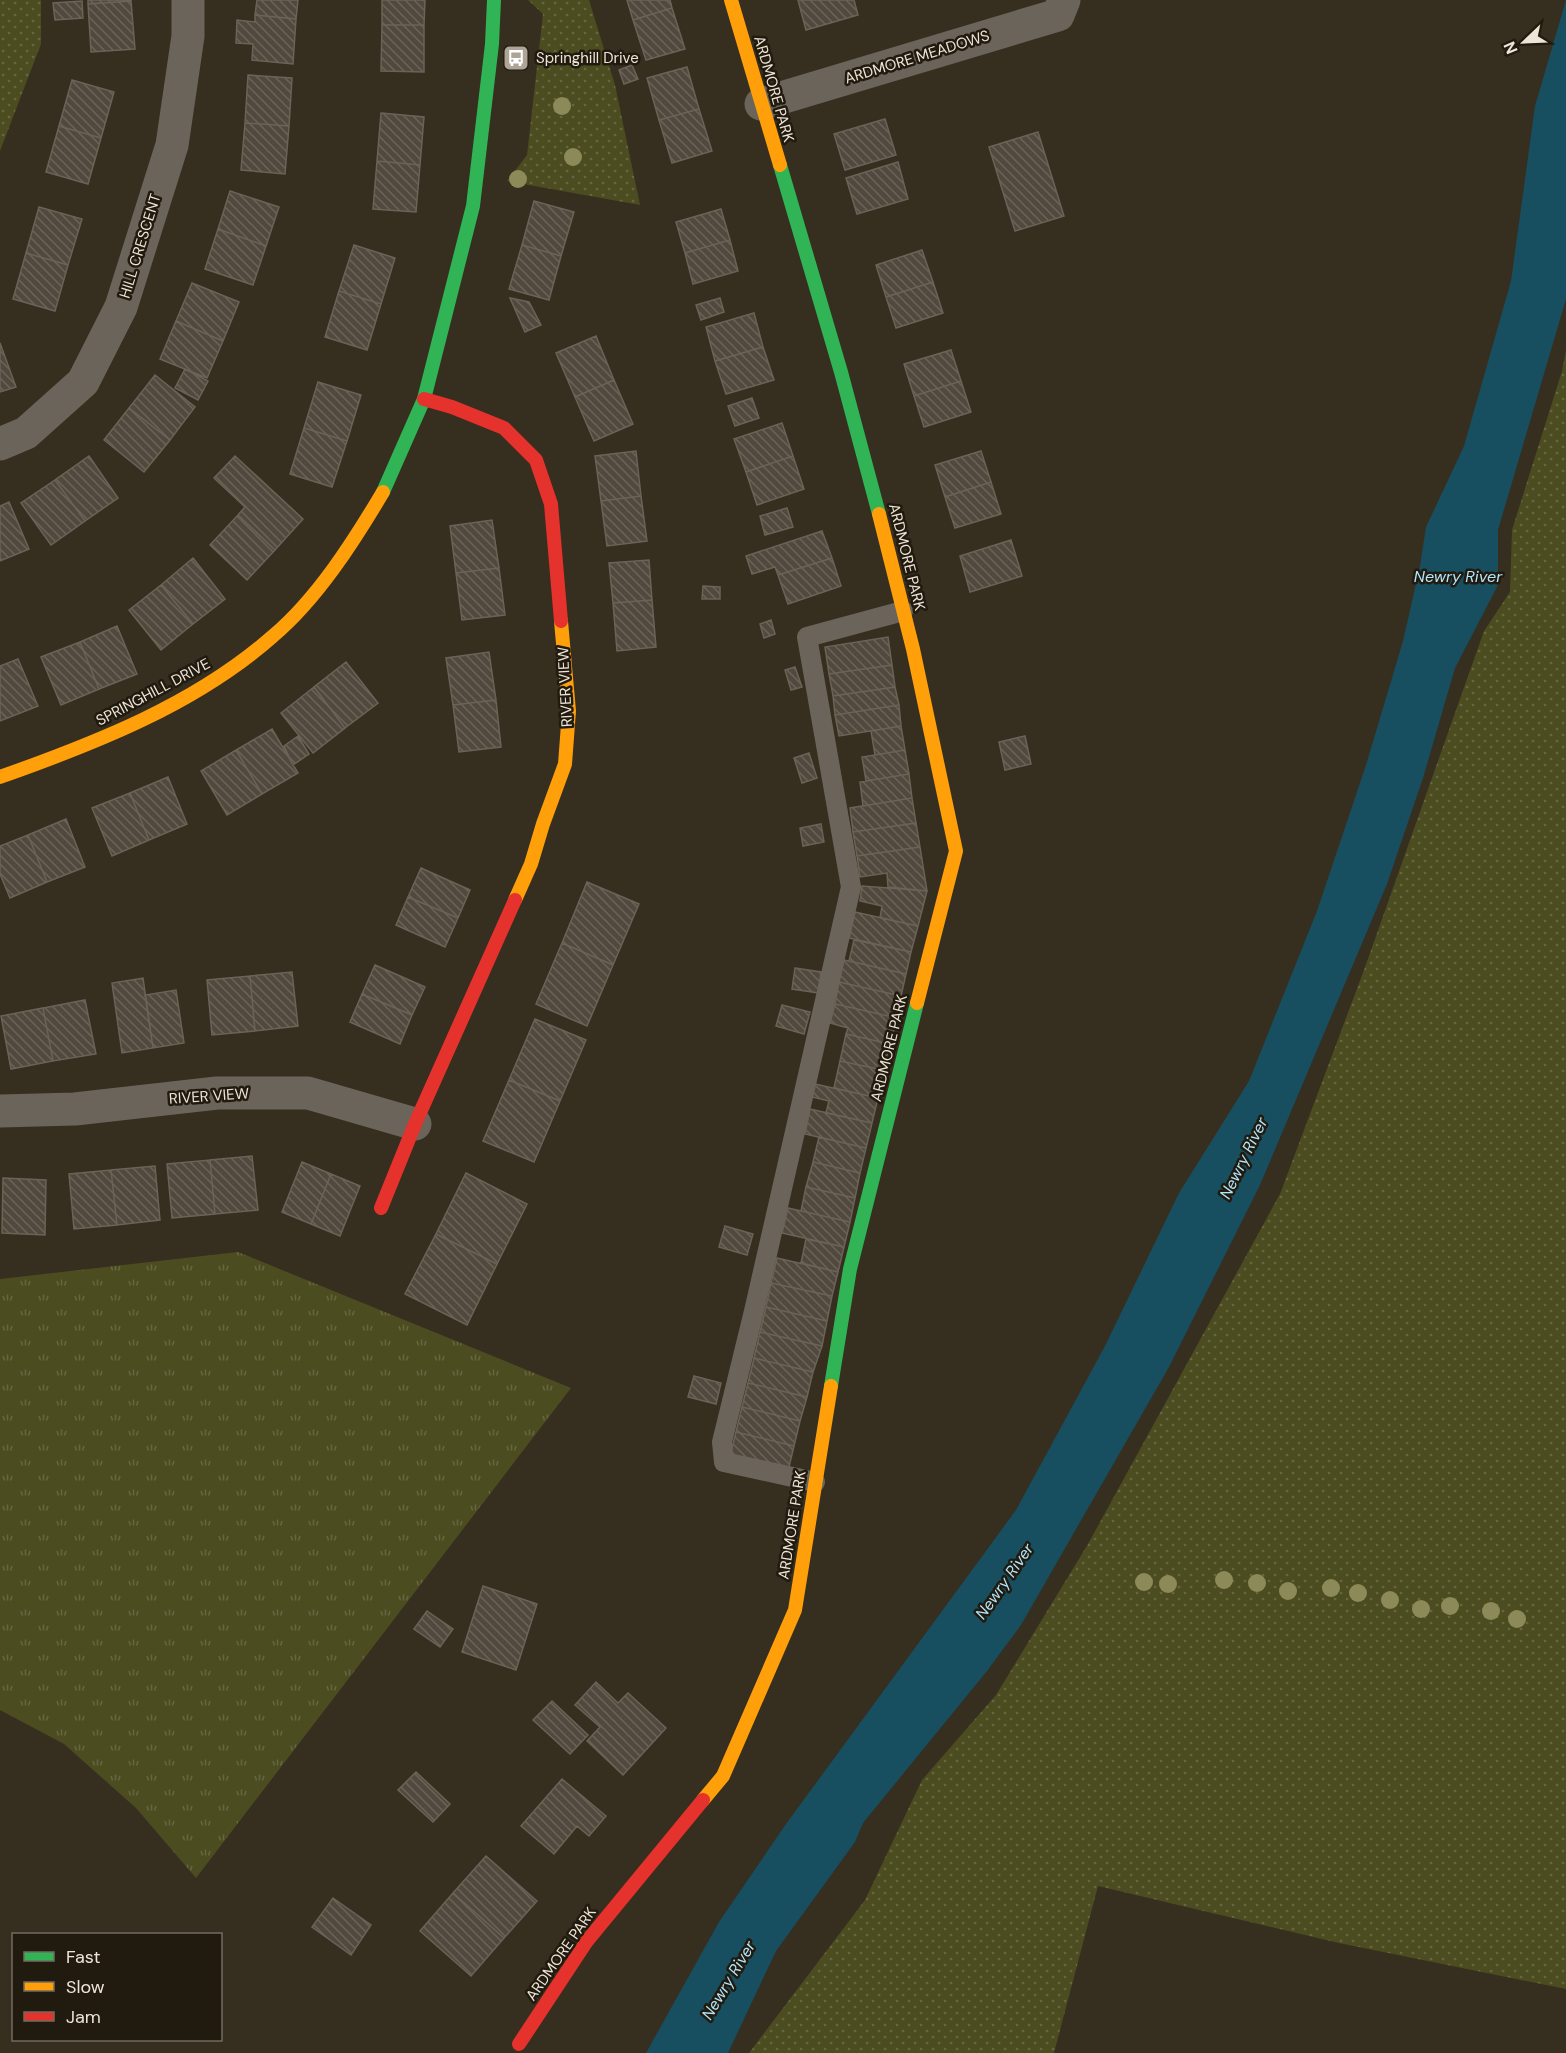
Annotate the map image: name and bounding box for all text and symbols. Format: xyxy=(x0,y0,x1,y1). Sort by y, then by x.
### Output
north arrow xyxy=(1494,12,1554,72)
street label: ARDMORE MEADOWS xyxy=(842,25,992,89)
street label: ARDMORE PARK xyxy=(749,33,799,145)
text: N xyxy=(1499,38,1523,57)
bus stop icon: Springhill Drive xyxy=(501,43,531,73)
place label: Springhill Drive xyxy=(536,48,639,68)
street label: HILL CRESCENT xyxy=(115,191,165,301)
street label: ARDMORE PARK xyxy=(884,501,930,613)
water label: Newry River xyxy=(1414,566,1503,587)
street label: RIVER VIEW xyxy=(553,646,577,728)
street label: SPRINGHILL DRIVE xyxy=(93,654,213,730)
street label: ARDMORE PARK xyxy=(866,992,912,1104)
street label: RIVER VIEW xyxy=(168,1083,250,1109)
water label: Newry River xyxy=(1215,1113,1273,1203)
street label: ARDMORE PARK xyxy=(774,1469,811,1581)
water label: Newry River xyxy=(970,1538,1039,1623)
street label: ARDMORE PARK xyxy=(521,1903,601,2005)
legend xyxy=(12,1933,222,2041)
water label: Newry River xyxy=(697,1936,761,2024)
text: Fast xyxy=(66,1945,101,1969)
text: Slow xyxy=(66,1975,105,1999)
text: Jam xyxy=(66,2005,101,2029)

